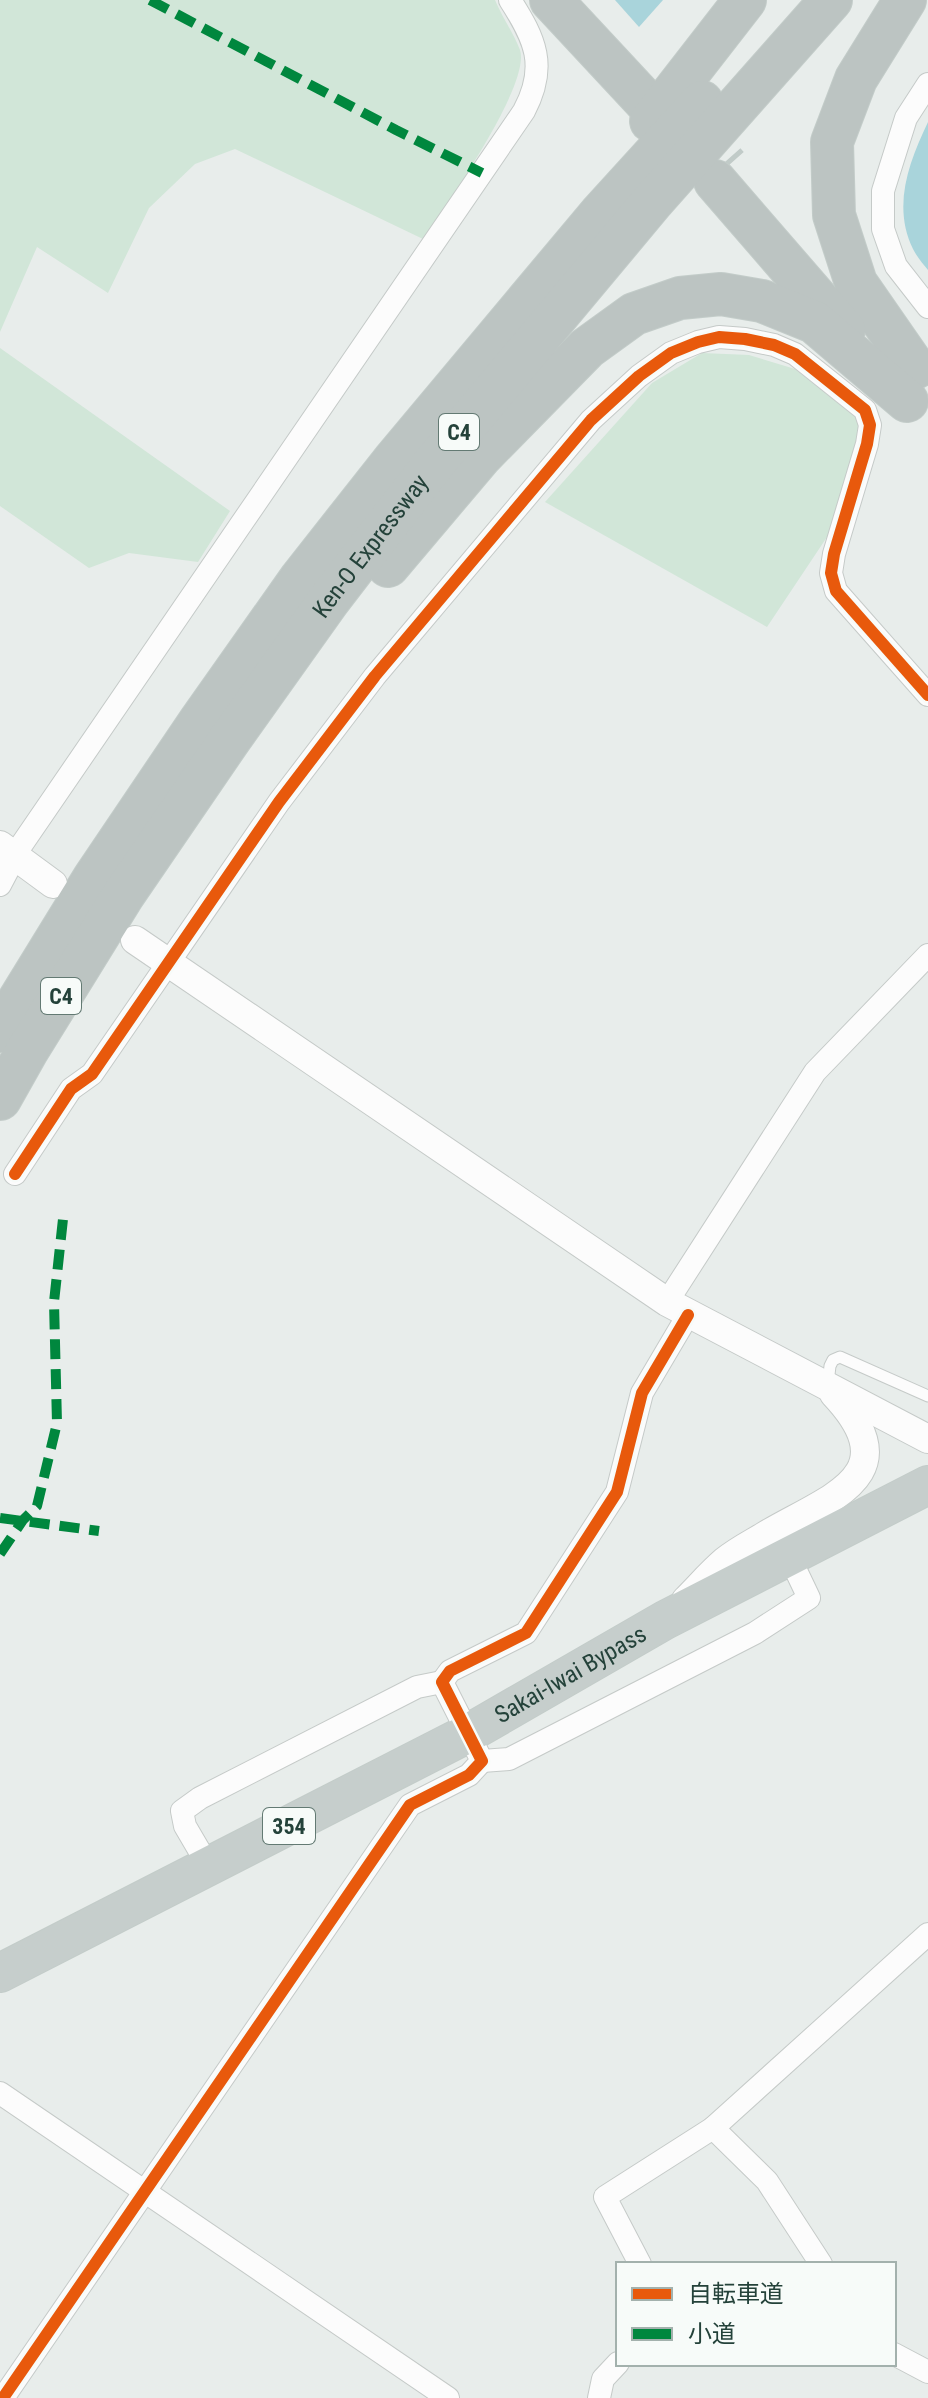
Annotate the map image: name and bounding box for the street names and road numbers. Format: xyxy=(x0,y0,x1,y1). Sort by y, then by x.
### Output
road number: C4 xyxy=(439,414,479,450)
street label: Ken-O Expressway xyxy=(307,469,434,623)
road number: C4 xyxy=(41,978,81,1014)
street label: Sakai-Iwai Bypass xyxy=(490,1620,651,1729)
road number: 354 xyxy=(263,1808,315,1844)

